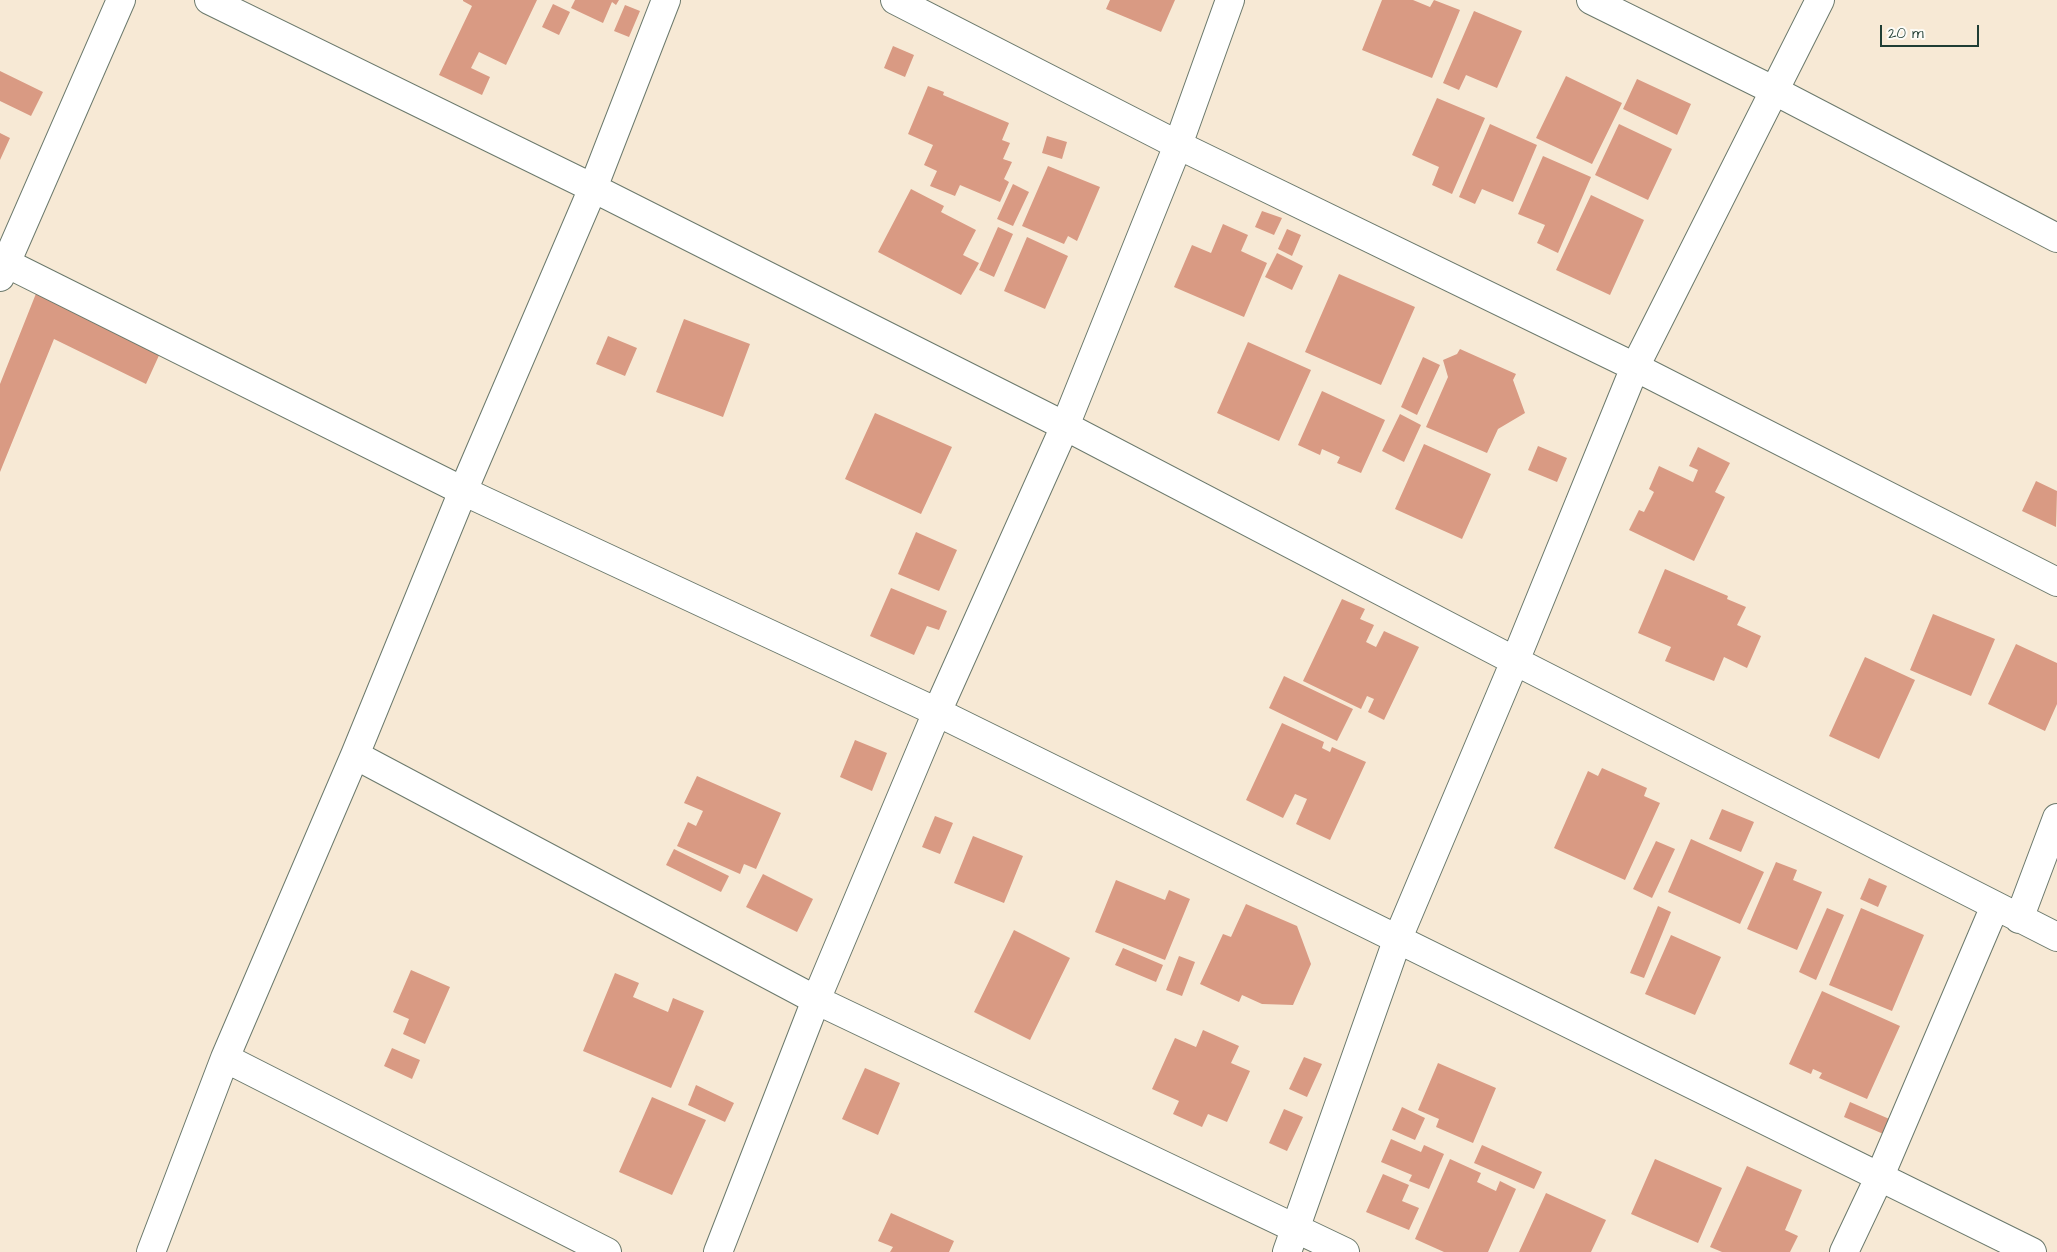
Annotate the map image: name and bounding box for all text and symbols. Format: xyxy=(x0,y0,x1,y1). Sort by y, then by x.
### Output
scale bar xyxy=(1882,15,1981,47)
text: 20 m xyxy=(1888,23,1924,44)

